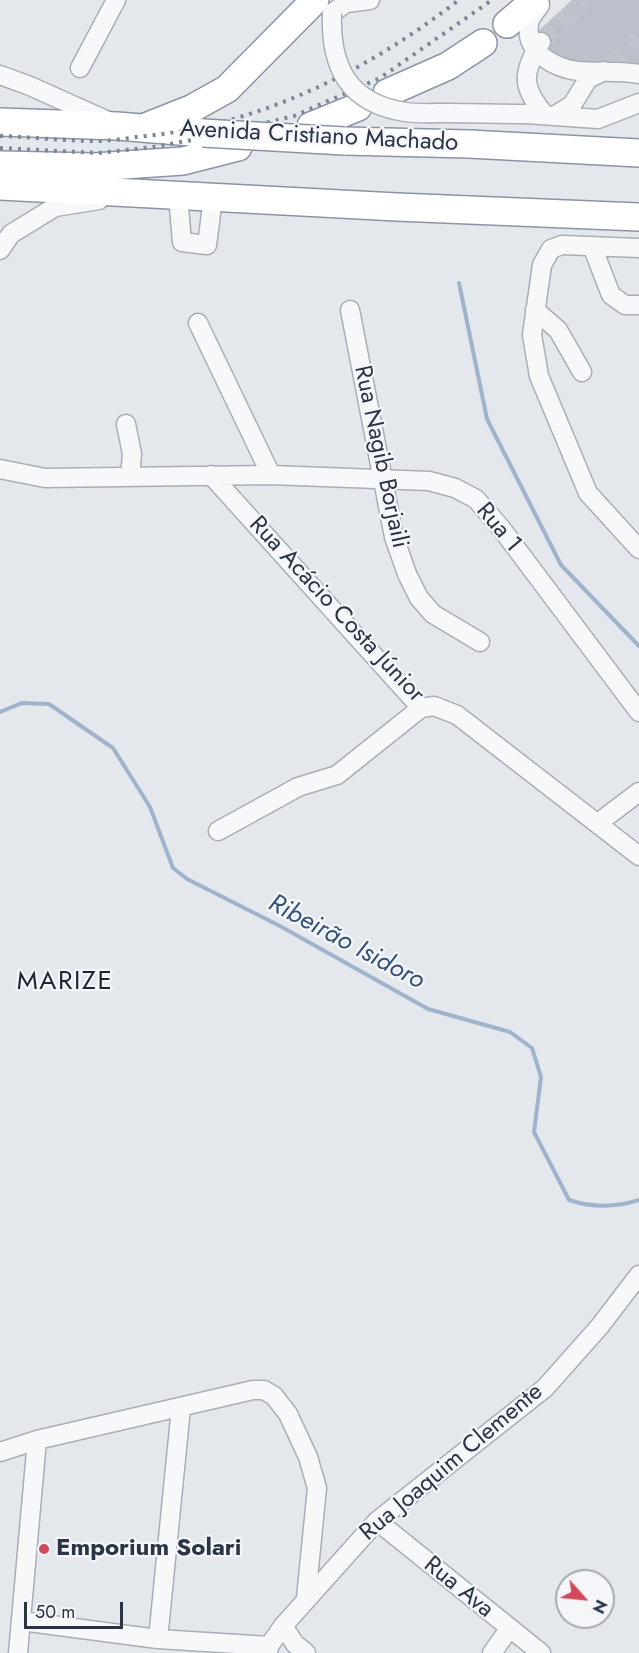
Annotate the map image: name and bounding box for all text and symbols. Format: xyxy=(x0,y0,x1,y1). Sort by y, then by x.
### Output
street label: Avenida Cristiano Machado xyxy=(179,115,459,159)
street label: Rua Nagib Borjaili xyxy=(347,363,413,551)
street label: Rua 1 xyxy=(469,497,527,559)
street label: Rua Acácio Costa Júnior xyxy=(242,511,430,709)
water label: Ribeirão Isidoro xyxy=(263,889,429,997)
district label: MARIZE xyxy=(17,967,113,999)
street label: Rua Joaquim Clemente xyxy=(355,1378,549,1548)
place label: Emporium Solari xyxy=(56,1535,241,1563)
marker: Emporium Solari xyxy=(37,1542,51,1556)
street label: Rua Ava xyxy=(417,1551,499,1625)
north arrow xyxy=(555,1569,615,1629)
scale bar xyxy=(27,1590,126,1628)
text: N xyxy=(587,1596,613,1617)
text: 50 m xyxy=(35,1599,75,1625)

